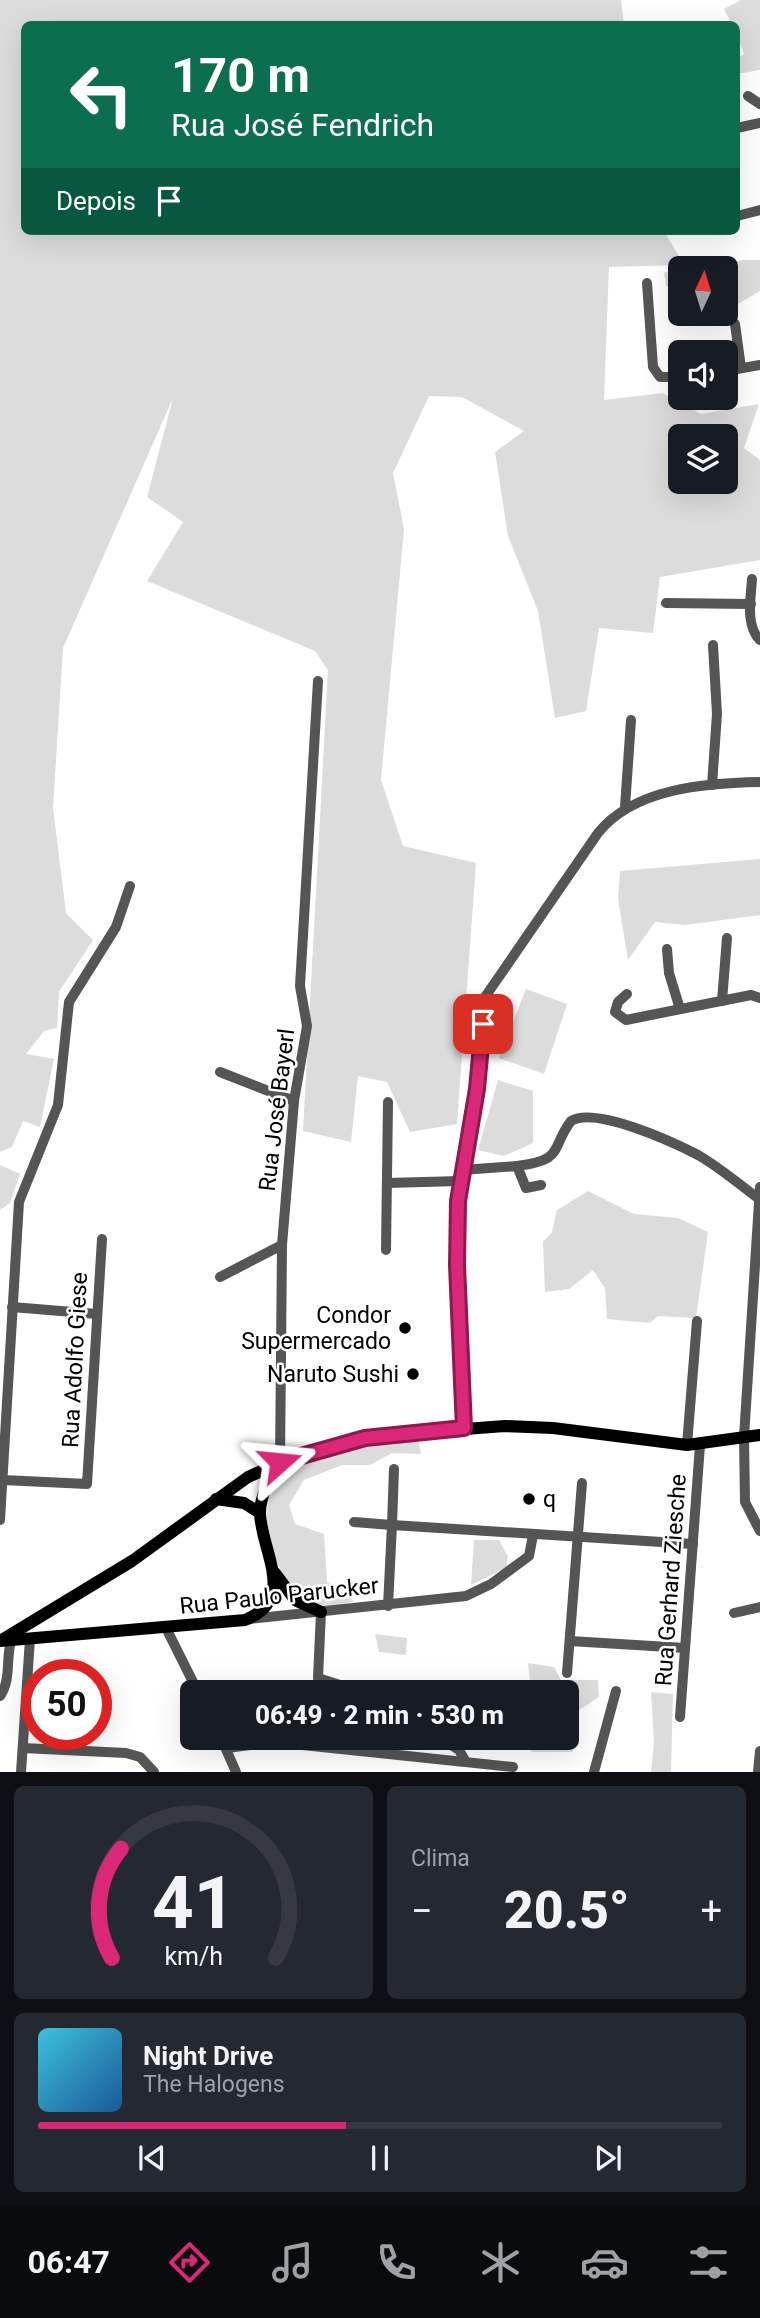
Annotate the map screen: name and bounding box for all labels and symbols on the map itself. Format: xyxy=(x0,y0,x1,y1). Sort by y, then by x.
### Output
north arrow xyxy=(668,256,738,326)
pin xyxy=(453,994,513,1054)
street label: Rua José Bayerl xyxy=(254,1027,300,1193)
street label: Rua Adolfo Giese xyxy=(57,1271,93,1449)
place label: Condor Supermercado xyxy=(241,1302,391,1355)
marker: Condor Supermercado xyxy=(397,1320,413,1336)
place label: Naruto Sushi xyxy=(267,1361,399,1388)
marker: Naruto Sushi xyxy=(405,1366,421,1382)
position arrow xyxy=(243,1425,317,1499)
street label: Rua Gerhard Ziesche xyxy=(650,1473,692,1687)
place label: q xyxy=(543,1486,556,1513)
marker: q xyxy=(521,1491,537,1507)
street label: Rua Paulo Parucker xyxy=(178,1572,380,1620)
speed limit sign: 50 xyxy=(21,1659,112,1750)

